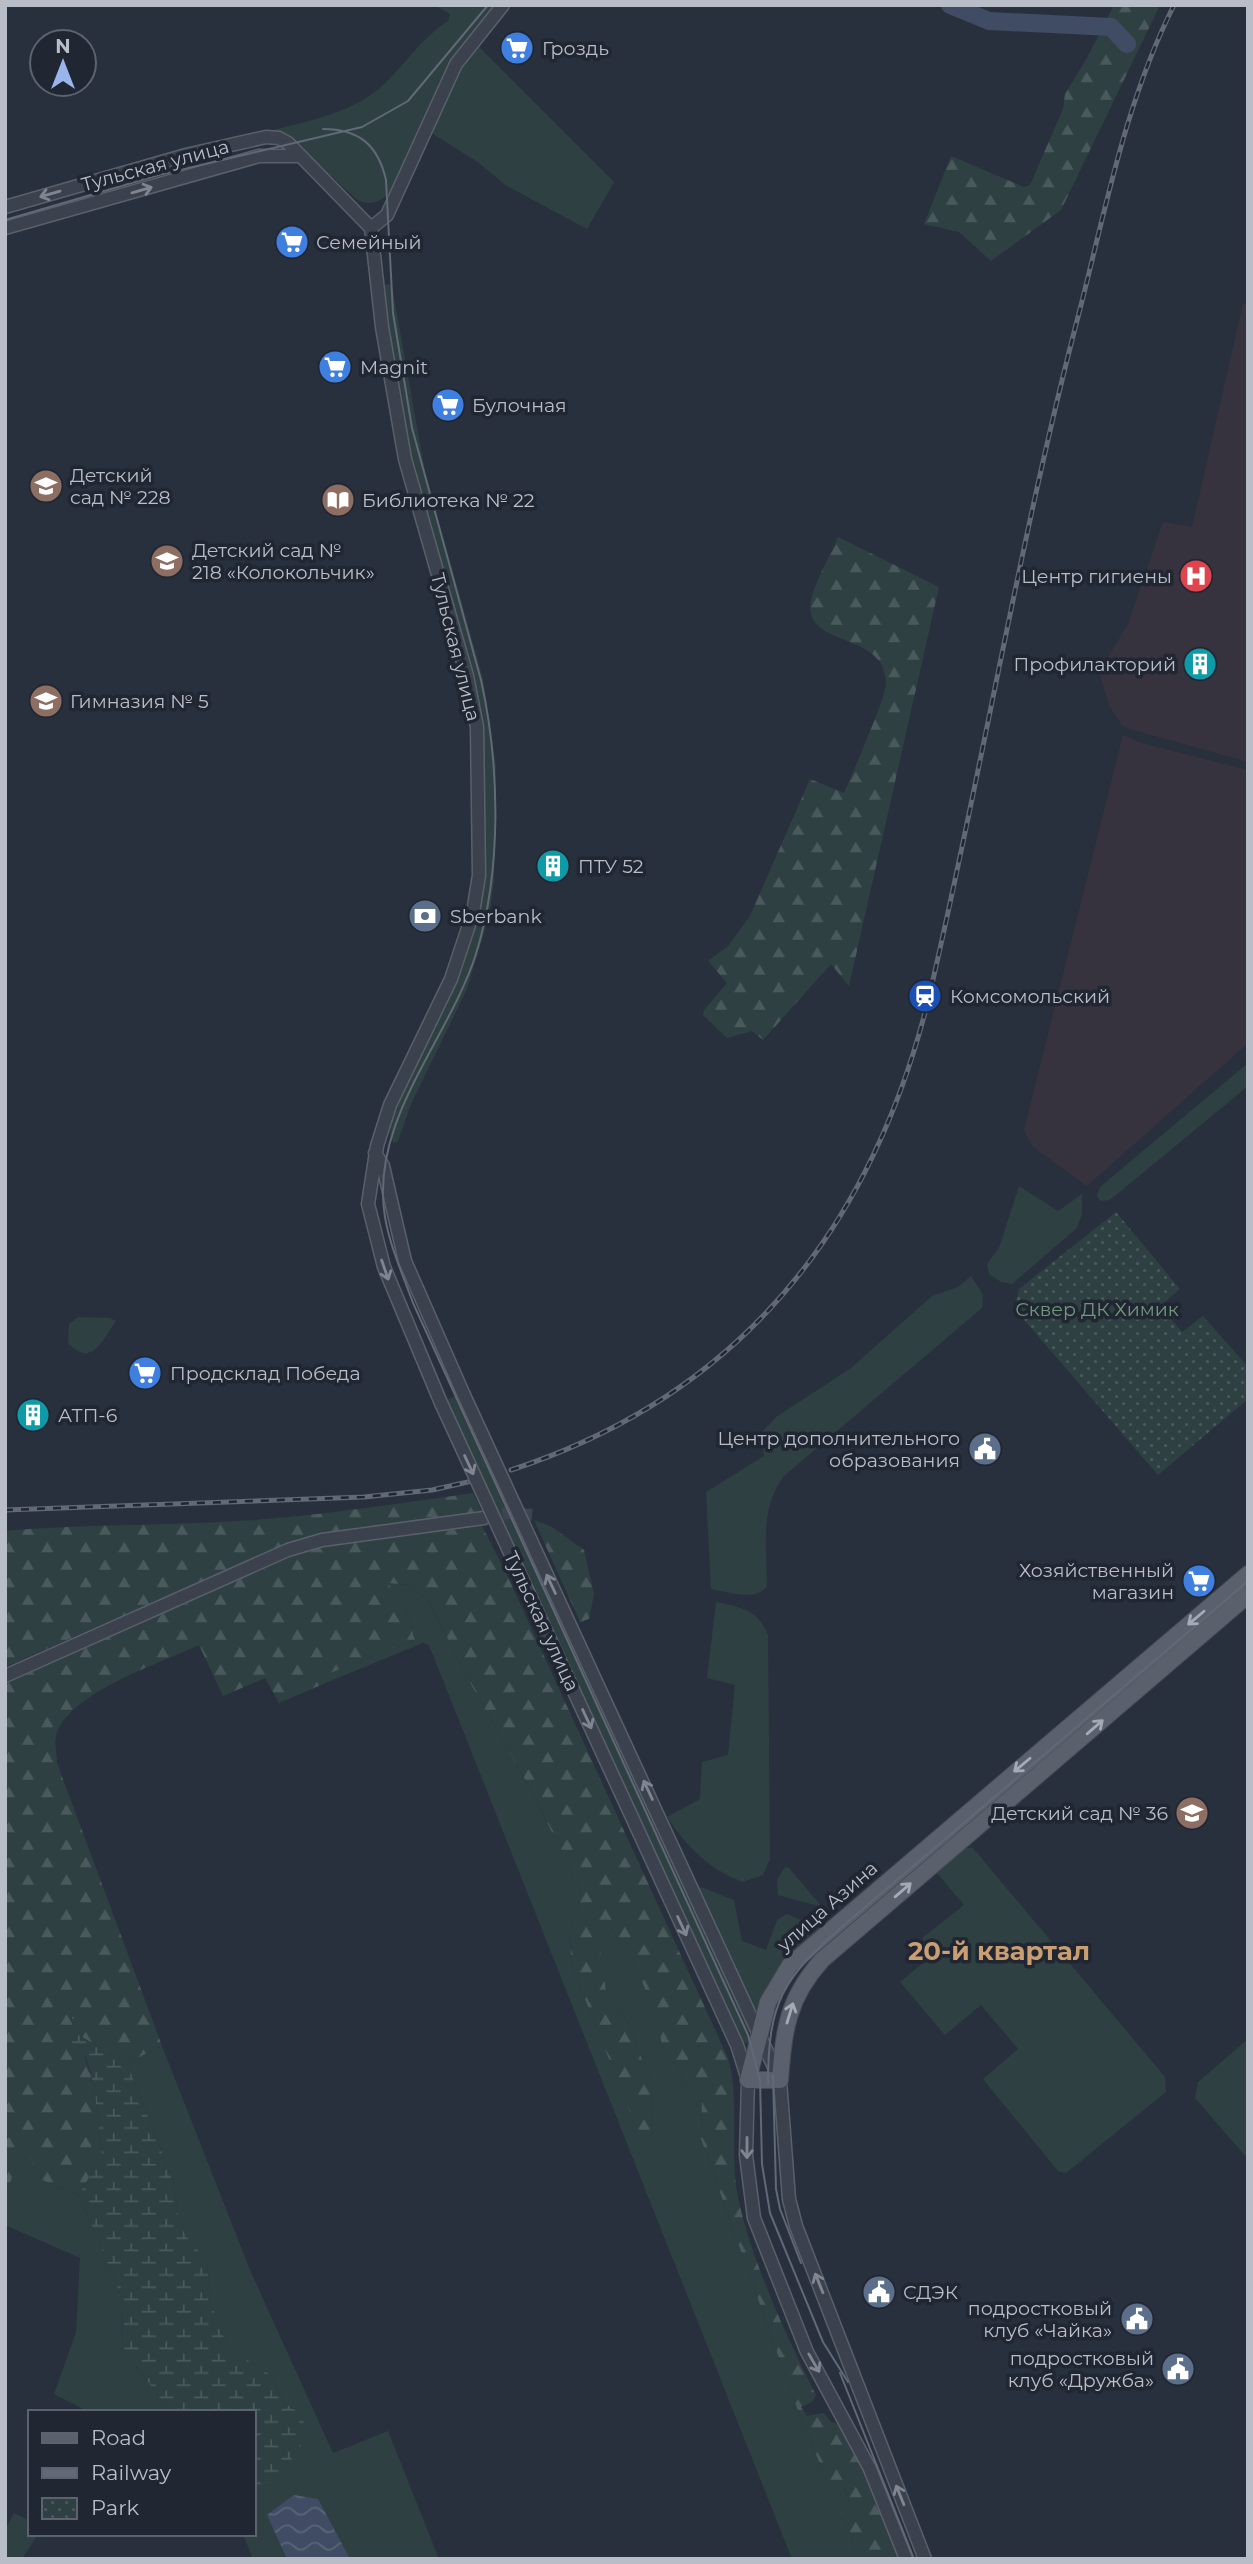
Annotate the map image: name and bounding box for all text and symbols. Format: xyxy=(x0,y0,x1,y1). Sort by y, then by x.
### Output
north arrow xyxy=(28,28,98,98)
supermarket icon: Гроздь xyxy=(498,29,536,67)
text: N xyxy=(55,35,71,58)
place label: Гроздь xyxy=(542,37,609,60)
street label: Тульская улица xyxy=(79,135,231,196)
one-way arrow xyxy=(130,182,152,195)
one-way arrow xyxy=(39,189,61,202)
supermarket icon: Семейный xyxy=(273,223,311,261)
place label: Семейный xyxy=(316,231,422,254)
supermarket icon: Magnit xyxy=(316,348,354,386)
place label: Magnit xyxy=(360,356,428,379)
supermarket icon: Булочная xyxy=(429,386,467,424)
place label: Булочная xyxy=(472,394,567,417)
place label: Детский сад № 228 xyxy=(70,464,171,509)
school or university icon: Детский сад № 228 xyxy=(27,467,65,505)
library icon: Библиотека № 22 xyxy=(319,481,357,519)
place label: Библиотека № 22 xyxy=(362,489,535,512)
place label: Детский сад № 218 «Колокольчик» xyxy=(192,539,375,584)
school or university icon: Детский сад № 218 «Колокольчик» xyxy=(148,542,186,580)
hospital icon: Центр гигиены xyxy=(1177,557,1215,595)
place label: Центр гигиены xyxy=(1021,565,1172,588)
street label: Тульская улица xyxy=(426,571,485,724)
building icon: Профилакторий xyxy=(1181,645,1219,683)
place label: Профилакторий xyxy=(1014,653,1176,676)
school or university icon: Гимназия № 5 xyxy=(27,682,65,720)
place label: Гимназия № 5 xyxy=(70,690,209,713)
building icon: ПТУ 52 xyxy=(534,847,572,885)
place label: ПТУ 52 xyxy=(578,855,644,878)
bank icon: Sberbank xyxy=(406,897,444,935)
place label: Sberbank xyxy=(450,905,542,928)
station icon: Комсомольский xyxy=(906,977,944,1015)
place label: Комсомольский xyxy=(950,985,1110,1008)
one-way arrow xyxy=(380,1258,392,1280)
park label: Сквер ДК Химик xyxy=(1015,1298,1179,1321)
supermarket icon: Продсклад Победа xyxy=(126,1354,164,1392)
place label: Продсклад Победа xyxy=(170,1362,361,1385)
building icon: АТП-6 xyxy=(14,1396,52,1434)
place label: АТП-6 xyxy=(58,1404,117,1427)
place label: Центр дополнительного образования xyxy=(717,1427,960,1472)
public building icon: Центр дополнительного образования xyxy=(966,1430,1004,1468)
one-way arrow xyxy=(463,1454,477,1475)
street label: Тульская улица xyxy=(499,1548,584,1695)
place label: Хозяйственный магазин xyxy=(1019,1559,1174,1604)
supermarket icon: Хозяйственный магазин xyxy=(1180,1562,1218,1600)
one-way arrow xyxy=(544,1573,557,1595)
one-way arrow xyxy=(1187,1610,1205,1626)
one-way arrow xyxy=(581,1708,594,1729)
one-way arrow xyxy=(1085,1719,1103,1735)
one-way arrow xyxy=(1014,1757,1032,1773)
one-way arrow xyxy=(641,1779,654,1801)
school or university icon: Детский сад № 36 xyxy=(1173,1794,1211,1832)
place label: Детский сад № 36 xyxy=(991,1802,1168,1825)
street label: улица Азина xyxy=(772,1857,882,1957)
one-way arrow xyxy=(894,1882,912,1898)
one-way arrow xyxy=(676,1915,689,1936)
district label: 20-й квартал xyxy=(908,1935,1090,1967)
one-way arrow xyxy=(784,2002,797,2024)
one-way arrow xyxy=(740,2137,754,2160)
one-way arrow xyxy=(811,2272,824,2294)
public building icon: СДЭК xyxy=(860,2273,898,2311)
place label: СДЭК xyxy=(903,2281,958,2304)
place label: подростковый клуб «Чайка» xyxy=(968,2297,1112,2342)
public building icon: подростковый клуб «Чайка» xyxy=(1118,2300,1156,2338)
place label: подростковый клуб «Дружба» xyxy=(1008,2347,1154,2392)
public building icon: подростковый клуб «Дружба» xyxy=(1159,2350,1197,2388)
one-way arrow xyxy=(807,2353,821,2373)
legend xyxy=(28,2410,256,2536)
text: Road xyxy=(91,2425,146,2450)
text: Railway xyxy=(91,2460,172,2485)
one-way arrow xyxy=(892,2485,905,2507)
text: Park xyxy=(91,2495,139,2520)

